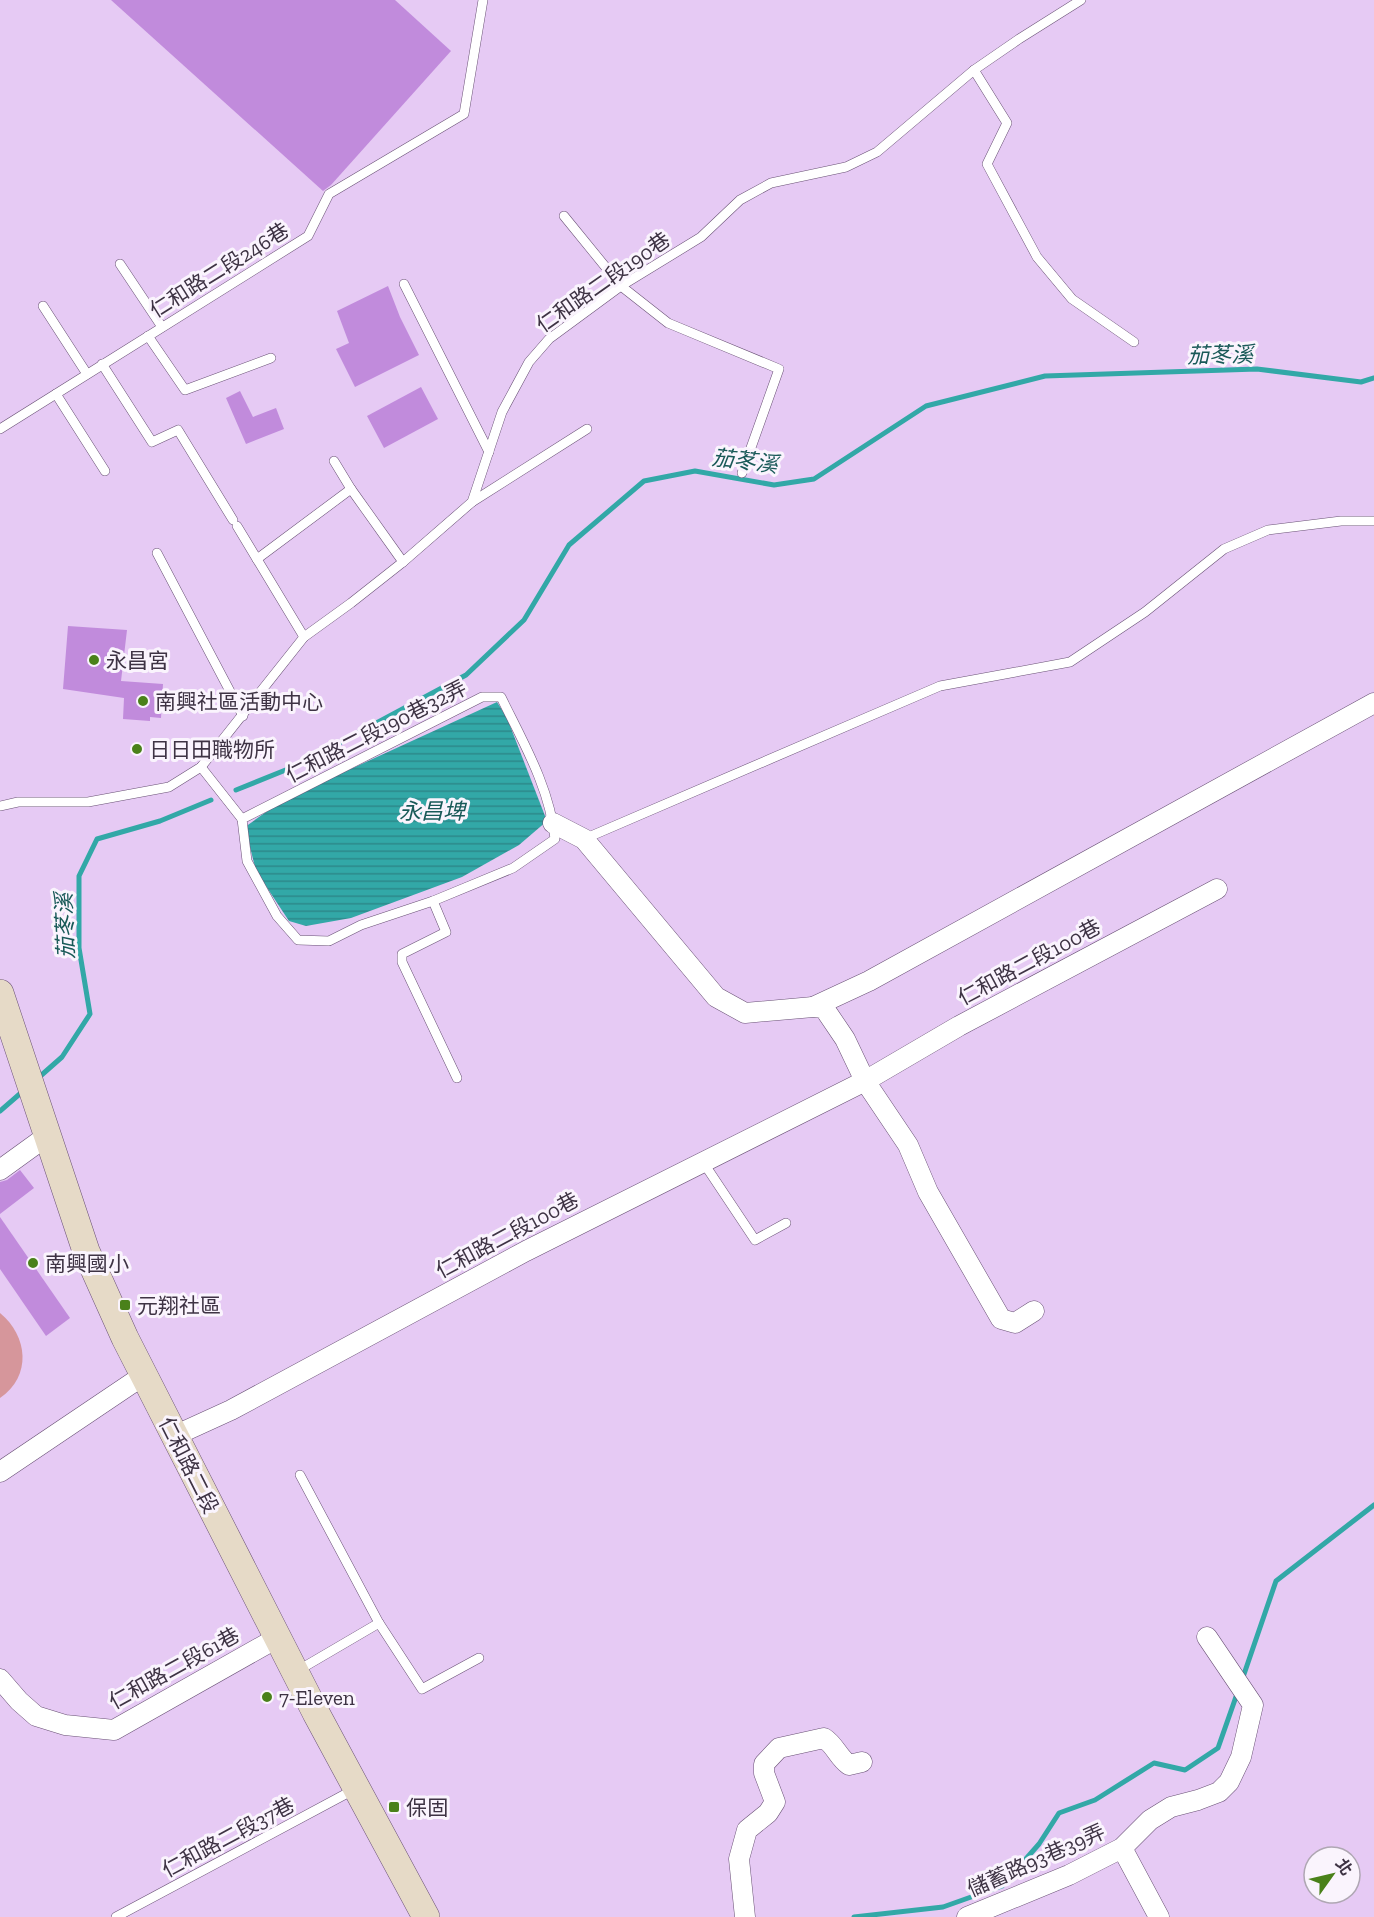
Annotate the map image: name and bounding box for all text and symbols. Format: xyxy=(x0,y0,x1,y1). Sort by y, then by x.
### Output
street label: 仁和路二段246巷 xyxy=(145,217,293,323)
street label: 仁和路二段190巷 xyxy=(531,227,675,337)
water label: 茄苳溪 xyxy=(1187,341,1256,369)
water label: 茄苳溪 xyxy=(711,444,782,479)
place label: 永昌宮 xyxy=(106,648,169,673)
marker: 永昌宮 xyxy=(87,653,101,667)
street label: 仁和路二段190巷32弄 xyxy=(281,675,471,787)
place label: 南興社區活動中心 xyxy=(155,689,323,714)
marker: 南興社區活動中心 xyxy=(136,694,150,708)
place label: 日日田職物所 xyxy=(149,737,275,762)
marker: 日日田職物所 xyxy=(130,742,144,756)
water label: 永昌埤 xyxy=(399,798,468,825)
water label: 茄苳溪 xyxy=(50,890,80,959)
street label: 仁和路二段100巷 xyxy=(953,914,1105,1010)
street label: 仁和路二段100巷 xyxy=(431,1187,583,1283)
place label: 南興國小 xyxy=(45,1251,129,1276)
marker: 南興國小 xyxy=(26,1256,40,1270)
place label: 元翔社區 xyxy=(137,1293,221,1318)
marker: 元翔社區 xyxy=(118,1298,132,1312)
street label: 仁和路二段 xyxy=(154,1413,224,1517)
street label: 仁和路二段61巷 xyxy=(104,1622,244,1714)
place label: 7-Eleven xyxy=(279,1685,355,1710)
marker: 7-Eleven xyxy=(260,1690,274,1704)
street label: 仁和路二段37巷 xyxy=(158,1792,298,1882)
place label: 保固 xyxy=(406,1795,448,1820)
marker: 保固 xyxy=(387,1800,401,1814)
street label: 儲蓄路93巷39弄 xyxy=(963,1819,1109,1901)
north arrow xyxy=(1302,1845,1362,1905)
text: 北 xyxy=(1332,1855,1356,1879)

